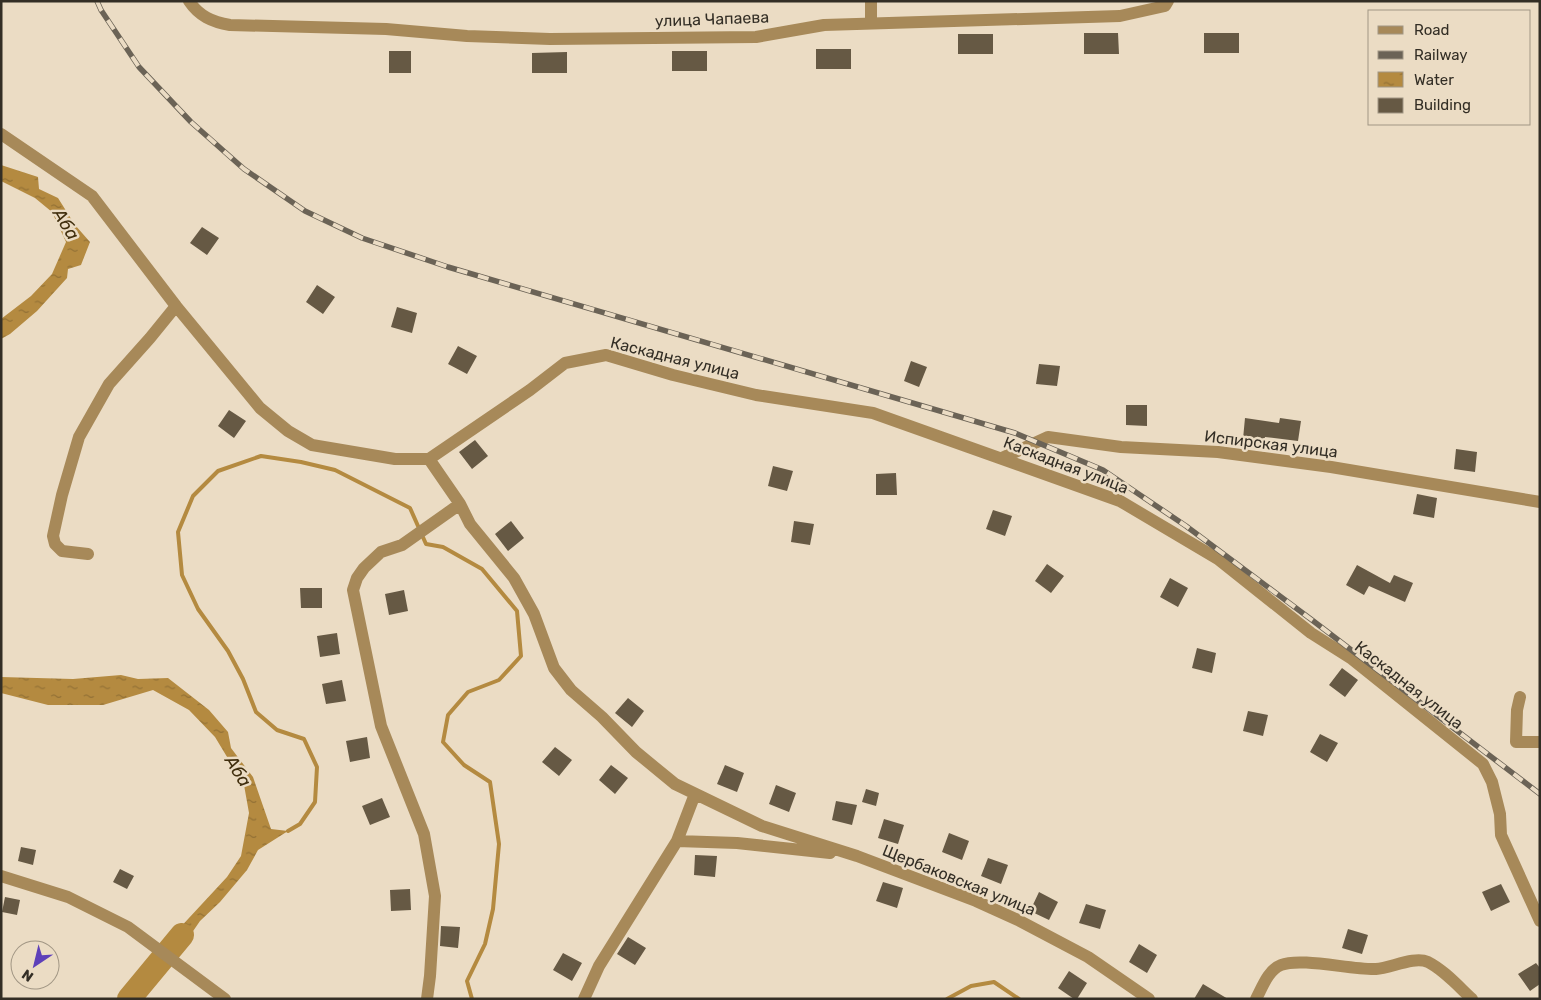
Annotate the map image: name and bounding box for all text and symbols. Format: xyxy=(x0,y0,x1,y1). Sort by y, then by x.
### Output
street label: улица Чапаева xyxy=(655,8,769,30)
legend xyxy=(1368,10,1531,125)
text: Road xyxy=(1414,21,1450,39)
text: Railway xyxy=(1414,46,1468,64)
text: Water xyxy=(1414,71,1454,89)
text: Building xyxy=(1414,96,1471,114)
water label: Аба xyxy=(48,203,84,244)
street label: Каскадная улица xyxy=(609,333,741,383)
street label: Испирская улица xyxy=(1203,426,1339,462)
street label: Каскадная улица xyxy=(1001,432,1131,498)
street label: Каскадная улица xyxy=(1351,637,1467,733)
water label: Аба xyxy=(219,750,256,791)
street label: Щербаковская улица xyxy=(880,841,1038,919)
north arrow xyxy=(10,940,60,990)
text: N xyxy=(19,965,37,985)

